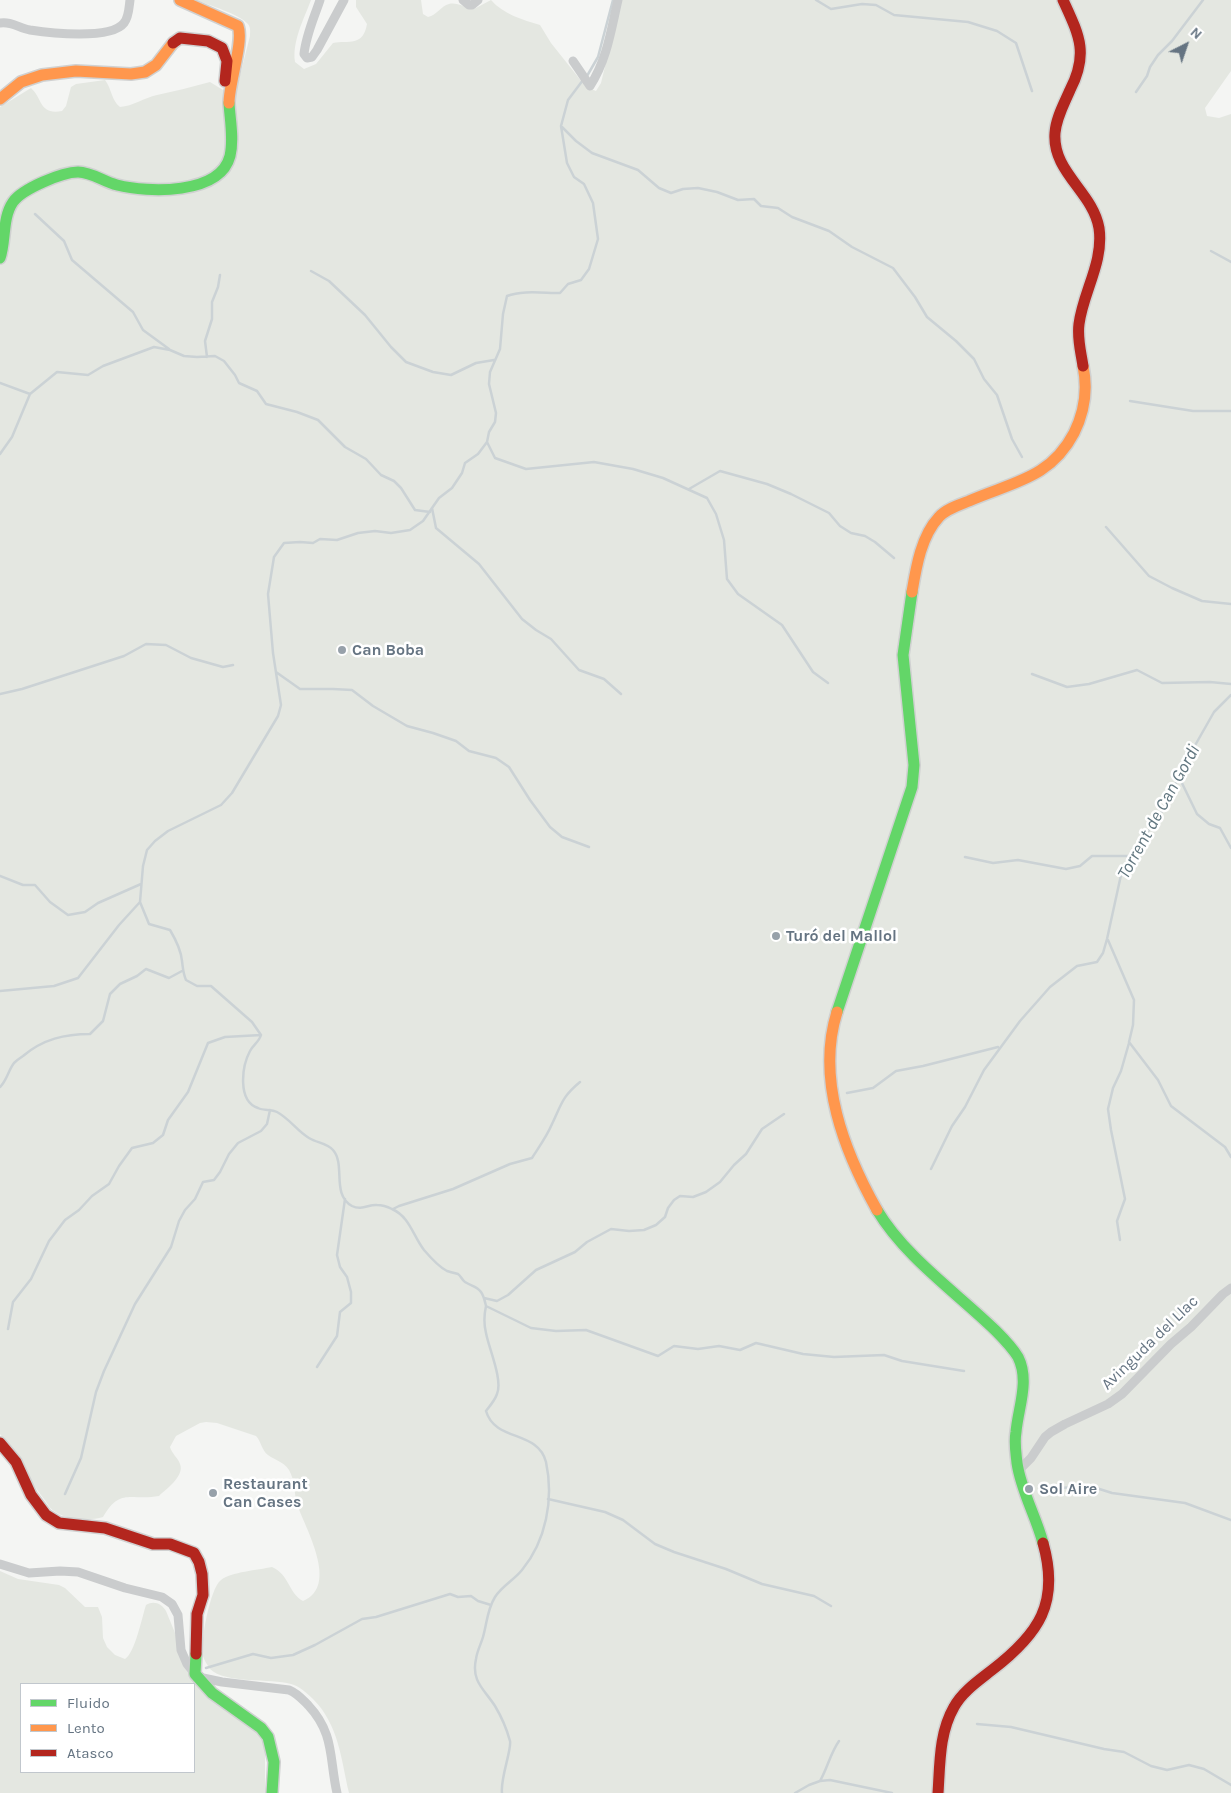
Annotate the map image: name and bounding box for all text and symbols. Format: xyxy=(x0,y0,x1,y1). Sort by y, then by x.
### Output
north arrow xyxy=(1161,20,1211,70)
text: N xyxy=(1187,24,1206,43)
place label: Can Boba xyxy=(352,640,424,660)
marker: Can Boba xyxy=(336,644,348,656)
water label: Torrent de Can Gordi xyxy=(1113,741,1205,883)
place label: Turó del Mallol xyxy=(786,926,897,946)
marker: Turó del Mallol xyxy=(770,930,782,942)
street label: Avinguda del Llac xyxy=(1098,1292,1202,1394)
place label: Restaurant Can Cases xyxy=(223,1474,308,1512)
place label: Sol Aire xyxy=(1039,1479,1097,1499)
marker: Sol Aire xyxy=(1023,1483,1035,1495)
marker: Restaurant Can Cases xyxy=(207,1487,219,1499)
legend xyxy=(20,1683,195,1773)
text: Fluido xyxy=(67,1694,110,1712)
text: Lento xyxy=(67,1719,105,1737)
text: Atasco xyxy=(67,1744,113,1762)

